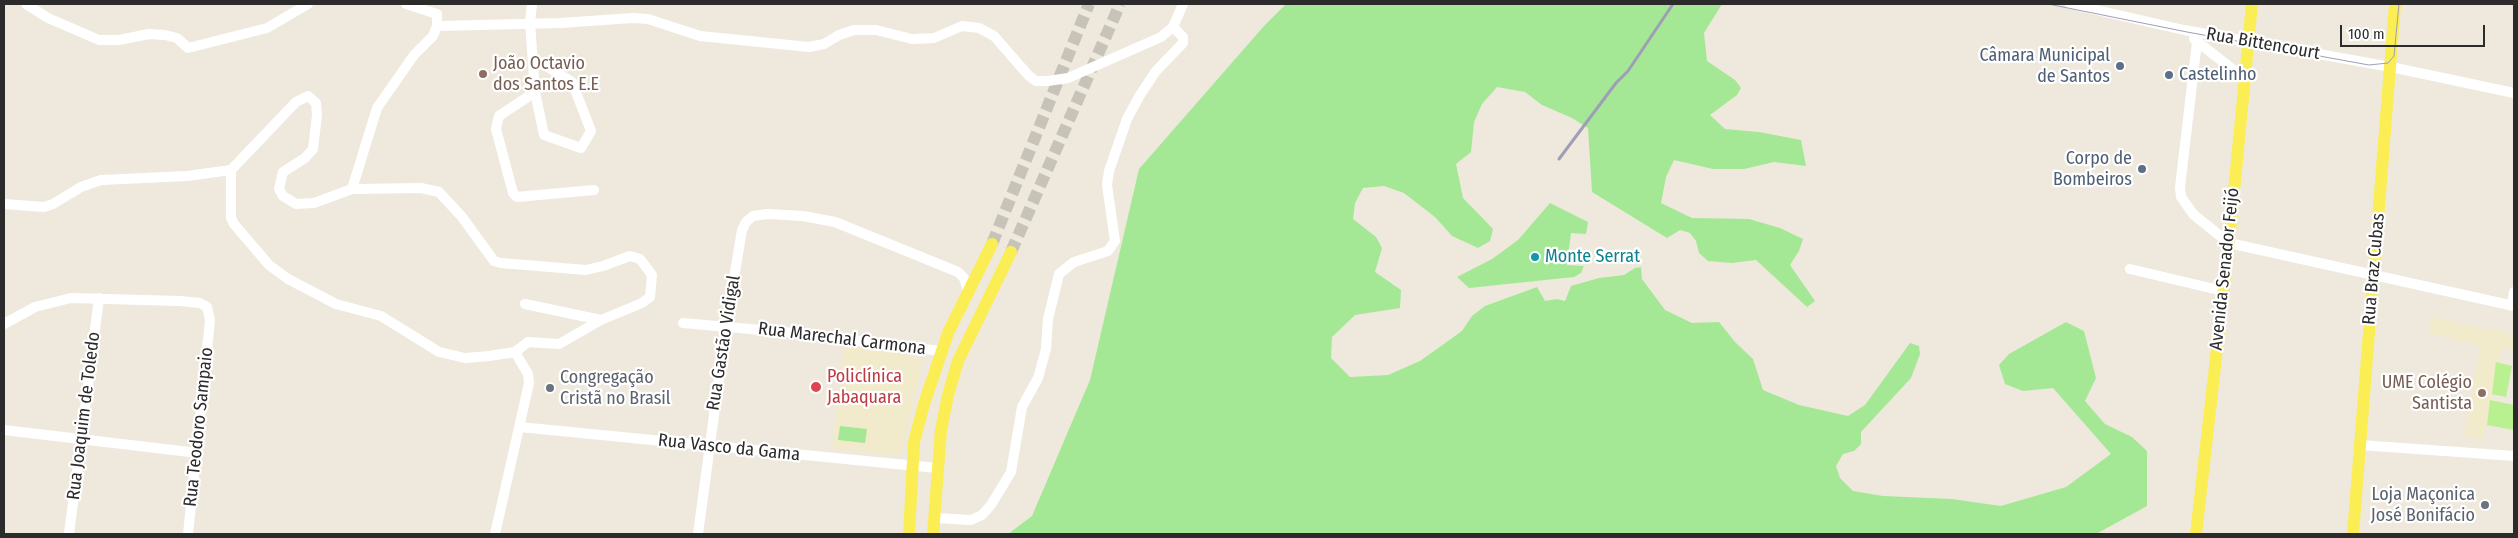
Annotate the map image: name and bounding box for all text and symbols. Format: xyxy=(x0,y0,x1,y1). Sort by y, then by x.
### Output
scale bar xyxy=(2343,15,2488,47)
street label: Rua Bittencourt xyxy=(2205,23,2321,65)
text: 100 m xyxy=(2348,25,2385,43)
place label: Câmara Municipal de Santos xyxy=(1980,45,2110,88)
place label: João Octavio dos Santos E.E xyxy=(493,53,599,96)
marker: Câmara Municipal de Santos xyxy=(2114,60,2126,72)
place label: Castelinho xyxy=(2179,64,2257,86)
marker: João Octavio dos Santos E.E xyxy=(477,68,489,80)
marker: Castelinho xyxy=(2163,69,2175,81)
place label: Corpo de Bombeiros xyxy=(2053,148,2132,190)
marker: Corpo de Bombeiros xyxy=(2136,163,2148,175)
street label: Avenida Senador Feijó xyxy=(2206,187,2244,351)
street label: Rua Braz Cubas xyxy=(2358,212,2390,326)
place label: Monte Serrat xyxy=(1545,246,1640,268)
marker: Monte Serrat xyxy=(1529,251,1541,263)
street label: Rua Gastão Vidigal xyxy=(703,274,745,412)
street label: Rua Marechal Carmona xyxy=(757,318,927,360)
street label: Rua Joaquim de Toledo xyxy=(63,331,105,501)
street label: Rua Teodoro Sampaio xyxy=(180,346,218,508)
place label: Policlínica Jabaquara xyxy=(827,366,902,408)
place label: Congregação Cristã no Brasil xyxy=(560,367,671,409)
place label: UME Colégio Santista xyxy=(2382,372,2472,414)
marker: Policlínica Jabaquara xyxy=(809,380,823,394)
marker: Congregação Cristã no Brasil xyxy=(544,382,556,394)
marker: UME Colégio Santista xyxy=(2476,387,2488,399)
street label: Rua Vasco da Gama xyxy=(657,430,801,466)
place label: Loja Maçonica José Bonifácio xyxy=(2371,484,2475,526)
marker: Loja Maçonica José Bonifácio xyxy=(2479,499,2491,511)

